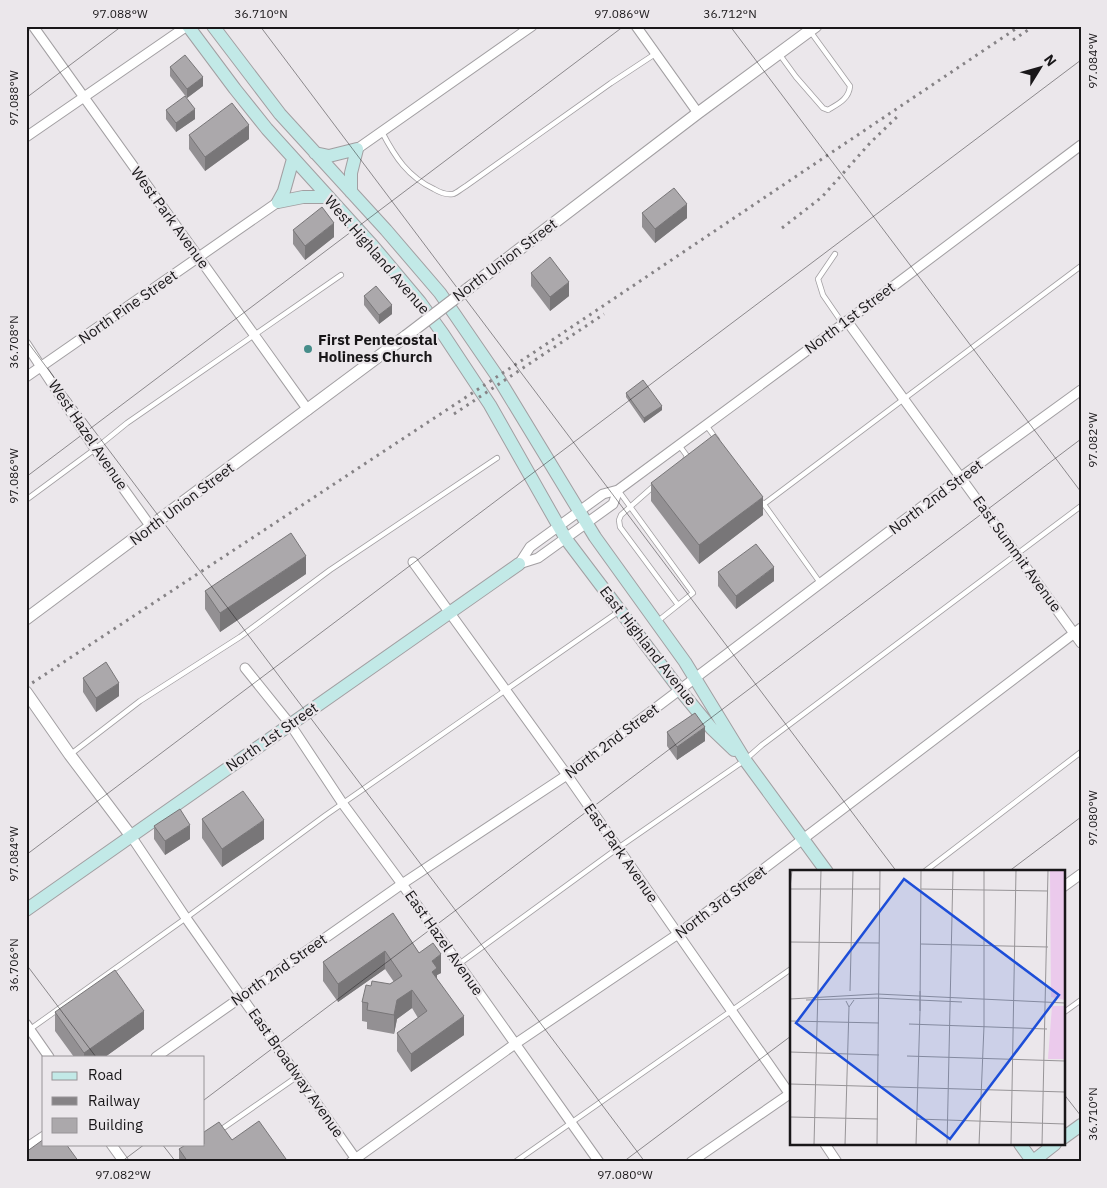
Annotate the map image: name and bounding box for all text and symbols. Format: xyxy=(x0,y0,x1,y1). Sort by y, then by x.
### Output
text: 97.088°W xyxy=(92,6,148,21)
text: 36.710°N xyxy=(234,6,288,21)
text: 97.086°W xyxy=(594,6,650,21)
text: 36.712°N xyxy=(703,6,757,21)
text: 97.084°W xyxy=(1085,33,1100,89)
north arrow xyxy=(1014,42,1064,92)
text: N xyxy=(1040,51,1061,70)
text: 97.088°W xyxy=(6,70,21,126)
street label: West Park Avenue xyxy=(127,163,214,272)
street label: West Highland Avenue xyxy=(321,191,434,318)
street label: North Union Street xyxy=(449,214,561,305)
street label: North Pine Street xyxy=(75,265,181,348)
street label: North 1st Street xyxy=(801,278,899,358)
text: 36.708°N xyxy=(6,315,21,369)
place label: First Pentecostal Holiness Church xyxy=(318,330,438,366)
marker: First Pentecostal Holiness Church xyxy=(302,343,314,355)
street label: West Hazel Avenue xyxy=(45,376,132,493)
text: 97.082°W xyxy=(1085,412,1100,468)
text: 97.086°W xyxy=(6,448,21,504)
street label: North 2nd Street xyxy=(885,455,986,538)
street label: North Union Street xyxy=(126,458,238,549)
street label: East Summit Avenue xyxy=(969,492,1066,615)
street label: East Highland Avenue xyxy=(596,582,701,709)
street label: North 1st Street xyxy=(222,698,321,775)
street label: North 2nd Street xyxy=(561,699,662,782)
text: 97.080°W xyxy=(1085,790,1100,846)
street label: East Park Avenue xyxy=(580,799,663,906)
text: 97.084°W xyxy=(6,826,21,882)
street label: North 3rd Street xyxy=(671,861,770,942)
inset map xyxy=(790,870,1064,1146)
street label: East Hazel Avenue xyxy=(401,886,488,999)
street label: North 2nd Street xyxy=(227,929,330,1010)
text: 36.706°N xyxy=(6,938,21,992)
street label: East Broadway Avenue xyxy=(245,1004,348,1141)
legend xyxy=(42,1056,205,1146)
text: Road xyxy=(88,1065,123,1084)
text: 36.710°N xyxy=(1085,1087,1100,1141)
text: Railway xyxy=(88,1091,141,1110)
text: Building xyxy=(88,1115,143,1134)
text: 97.082°W xyxy=(95,1167,151,1182)
text: 97.080°W xyxy=(597,1167,653,1182)

